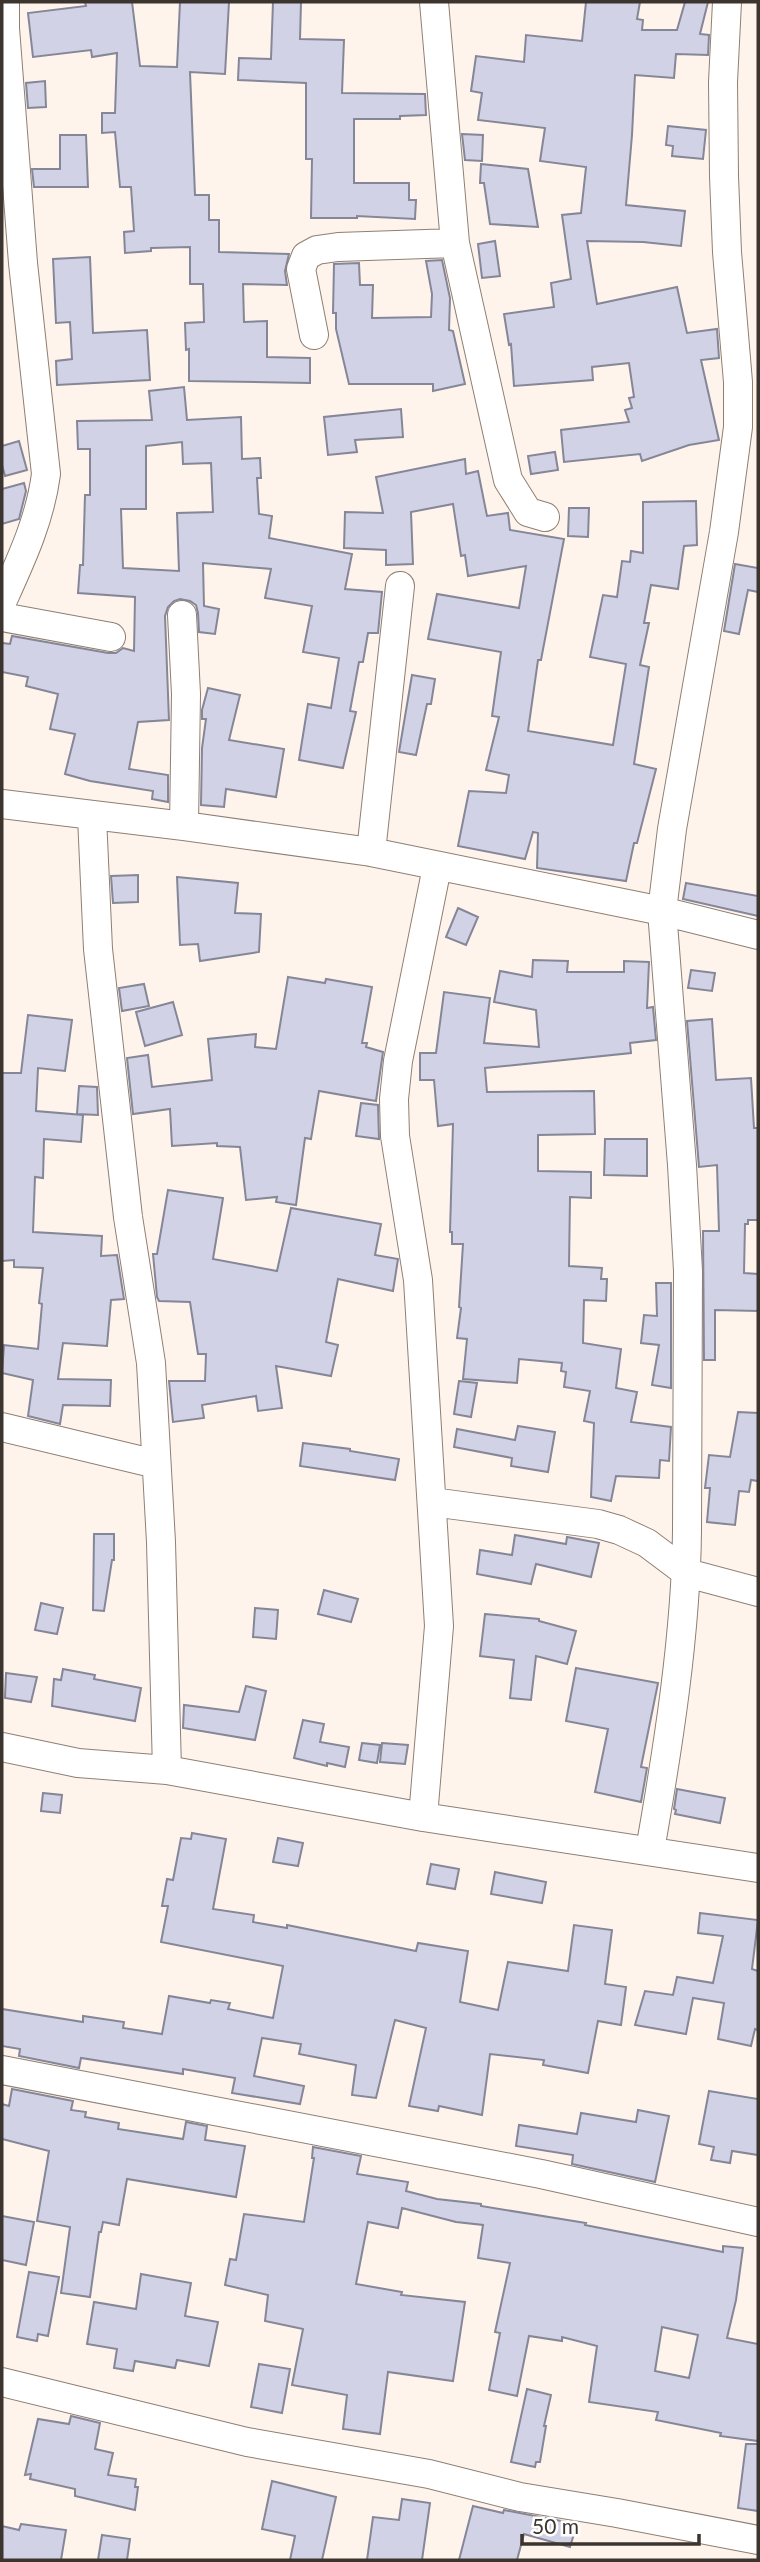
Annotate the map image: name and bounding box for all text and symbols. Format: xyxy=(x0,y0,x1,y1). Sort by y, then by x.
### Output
scale bar xyxy=(522,2502,699,2546)
text: 50 m xyxy=(532,2513,579,2538)

